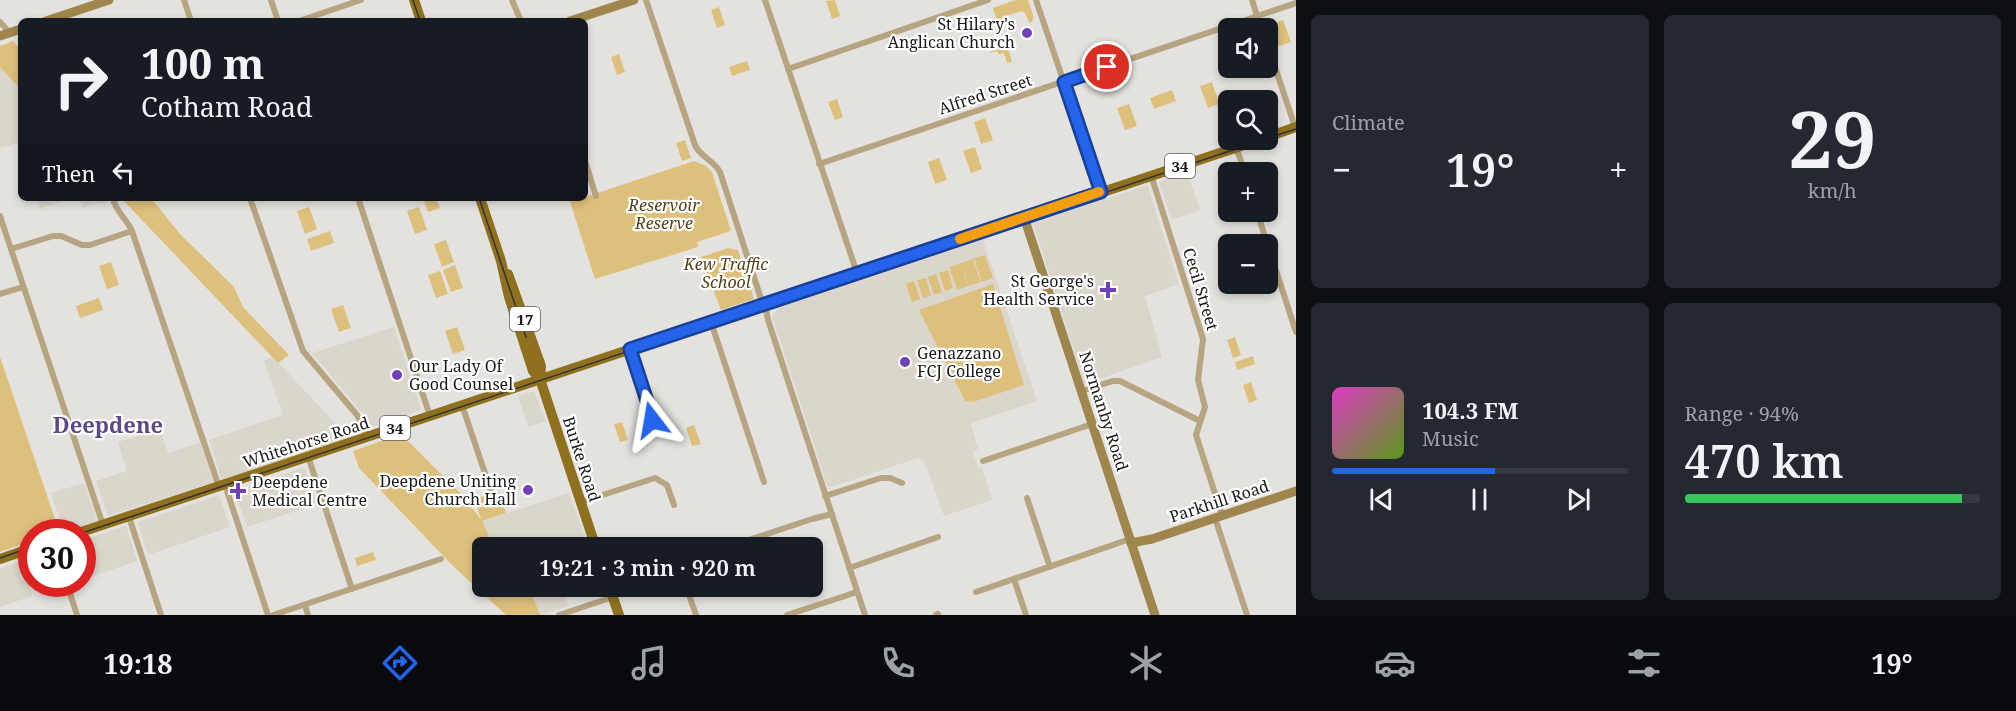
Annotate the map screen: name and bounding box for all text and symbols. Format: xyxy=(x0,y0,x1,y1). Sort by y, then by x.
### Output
place label: St Hilary's Anglican Church xyxy=(888,13,1015,53)
map controls xyxy=(1218,18,1278,294)
button: sound xyxy=(1218,18,1278,78)
marker: St Hilary's Anglican Church xyxy=(1020,26,1034,40)
text: 100 m xyxy=(141,34,265,91)
pin xyxy=(1081,41,1132,92)
icon: right xyxy=(42,42,120,120)
icon: arrive xyxy=(1090,50,1123,83)
street label: Alfred Street xyxy=(936,68,1035,119)
text: 29 xyxy=(1788,85,1876,191)
text: Cotham Road xyxy=(141,88,313,125)
button: search xyxy=(1218,90,1278,150)
text: Climate xyxy=(1332,109,1405,136)
text: 19° xyxy=(1446,139,1514,200)
text: − xyxy=(1332,147,1351,192)
text: + xyxy=(1609,147,1627,192)
road number: 34 xyxy=(1165,154,1195,178)
icon: left xyxy=(107,156,140,189)
text: Then xyxy=(42,158,95,188)
button: + xyxy=(1218,162,1278,222)
text: km/h xyxy=(1808,177,1857,204)
park label: Reservoir Reserve xyxy=(627,194,700,234)
button: − xyxy=(1218,234,1278,294)
street label: Cecil Street xyxy=(1178,245,1224,333)
park label: Kew Traffic School xyxy=(683,253,768,293)
place label: St George's Health Service xyxy=(983,270,1094,310)
marker: St George's Health Service xyxy=(1099,281,1117,299)
road number: 17 xyxy=(510,307,540,331)
place label: Genazzano FCJ College xyxy=(917,342,1001,382)
street label: Normanby Road xyxy=(1074,348,1134,474)
place label: Our Lady Of Good Counsel xyxy=(409,355,513,395)
marker: Genazzano FCJ College xyxy=(898,355,912,369)
marker: Our Lady Of Good Counsel xyxy=(390,368,404,382)
position arrow xyxy=(620,388,684,452)
text: 104.3 FM xyxy=(1422,395,1519,425)
text: Range · 94% xyxy=(1685,400,1799,427)
district label: Deepdene xyxy=(53,409,163,439)
street label: Whitehorse Road xyxy=(240,411,372,473)
street label: Burke Road xyxy=(558,414,606,505)
road number: 34 xyxy=(380,416,410,440)
text: Music xyxy=(1422,425,1479,452)
text: 470 km xyxy=(1685,430,1844,491)
place label: Deepdene Uniting Church Hall xyxy=(379,470,516,510)
place label: Deepdene Medical Centre xyxy=(252,471,367,511)
street label: Parkhill Road xyxy=(1166,474,1272,527)
marker: Deepdene Medical Centre xyxy=(229,482,247,500)
marker: Deepdene Uniting Church Hall xyxy=(521,483,535,497)
icon: previous xyxy=(1365,483,1398,516)
icon: pause xyxy=(1463,483,1496,516)
icon: next xyxy=(1562,483,1595,516)
speed limit sign: 30 xyxy=(18,519,96,597)
text: 19:21 · 3 min · 920 m xyxy=(539,552,756,582)
icon: directions xyxy=(379,642,421,684)
icon: music xyxy=(628,642,670,684)
icon: phone xyxy=(877,642,919,684)
icon: climate xyxy=(1125,642,1167,684)
icon: car xyxy=(1374,642,1416,684)
icon: filters xyxy=(1623,642,1665,684)
text: 19:18 xyxy=(103,645,173,682)
text: 19° xyxy=(1871,645,1913,682)

